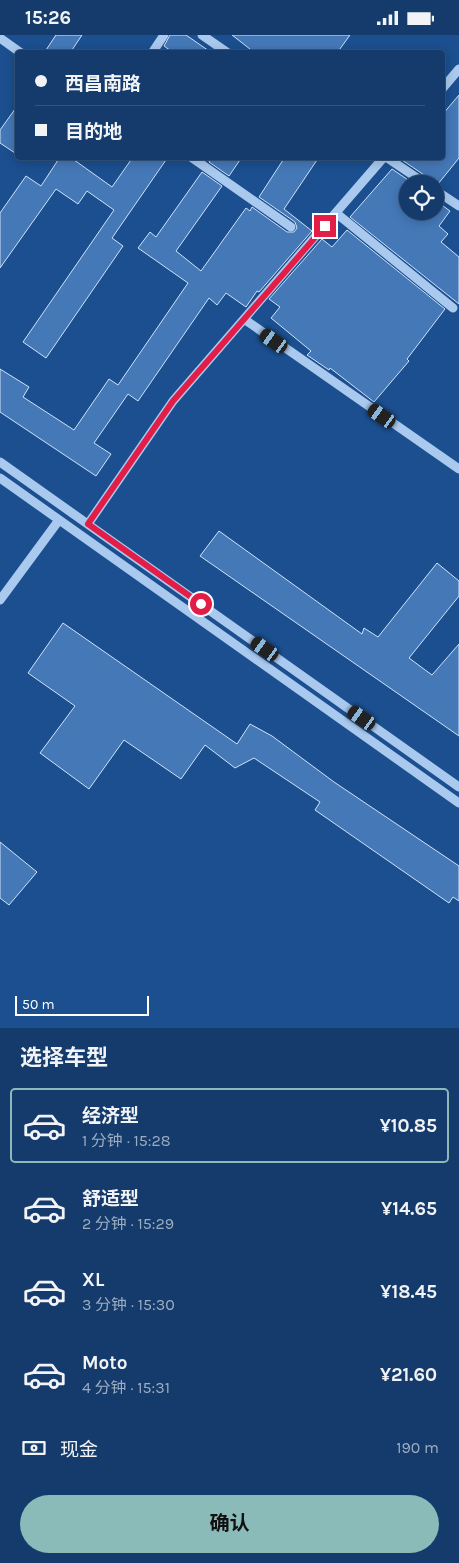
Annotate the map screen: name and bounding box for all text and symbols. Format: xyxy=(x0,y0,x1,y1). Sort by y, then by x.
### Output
text: 15:26 xyxy=(25,7,71,29)
text: 西昌南路 xyxy=(65,73,141,95)
text: 目的地 xyxy=(65,121,122,143)
map controls xyxy=(399,175,444,220)
button: locate xyxy=(399,175,444,220)
route end xyxy=(314,215,336,237)
car xyxy=(257,326,290,356)
car xyxy=(365,401,398,431)
route start xyxy=(190,593,212,615)
car xyxy=(248,634,281,664)
car xyxy=(345,703,378,733)
scale bar xyxy=(15,993,149,1016)
text: 50 m xyxy=(22,996,55,1013)
text: 选择车型 xyxy=(20,1045,108,1071)
icon: car xyxy=(22,1103,67,1148)
text: 经济型 xyxy=(82,1105,139,1127)
text: ¥10.85 xyxy=(380,1115,437,1137)
text: 1 分钟 · 15:28 xyxy=(82,1131,171,1150)
icon: car xyxy=(22,1186,67,1231)
text: 舒适型 xyxy=(82,1188,139,1210)
text: ¥14.65 xyxy=(381,1198,437,1220)
text: 2 分钟 · 15:29 xyxy=(82,1214,174,1233)
icon: car xyxy=(22,1269,67,1314)
text: XL xyxy=(82,1269,104,1291)
text: ¥18.45 xyxy=(380,1281,437,1303)
text: 3 分钟 · 15:30 xyxy=(82,1295,175,1314)
icon: car xyxy=(22,1352,67,1397)
text: Moto xyxy=(82,1352,128,1374)
text: ¥21.60 xyxy=(380,1364,437,1386)
text: 4 分钟 · 15:31 xyxy=(82,1378,170,1397)
icon: cash xyxy=(20,1434,48,1462)
text: 190 m xyxy=(396,1438,439,1457)
text: 现金 xyxy=(60,1439,98,1461)
button: 确认 xyxy=(20,1495,439,1553)

